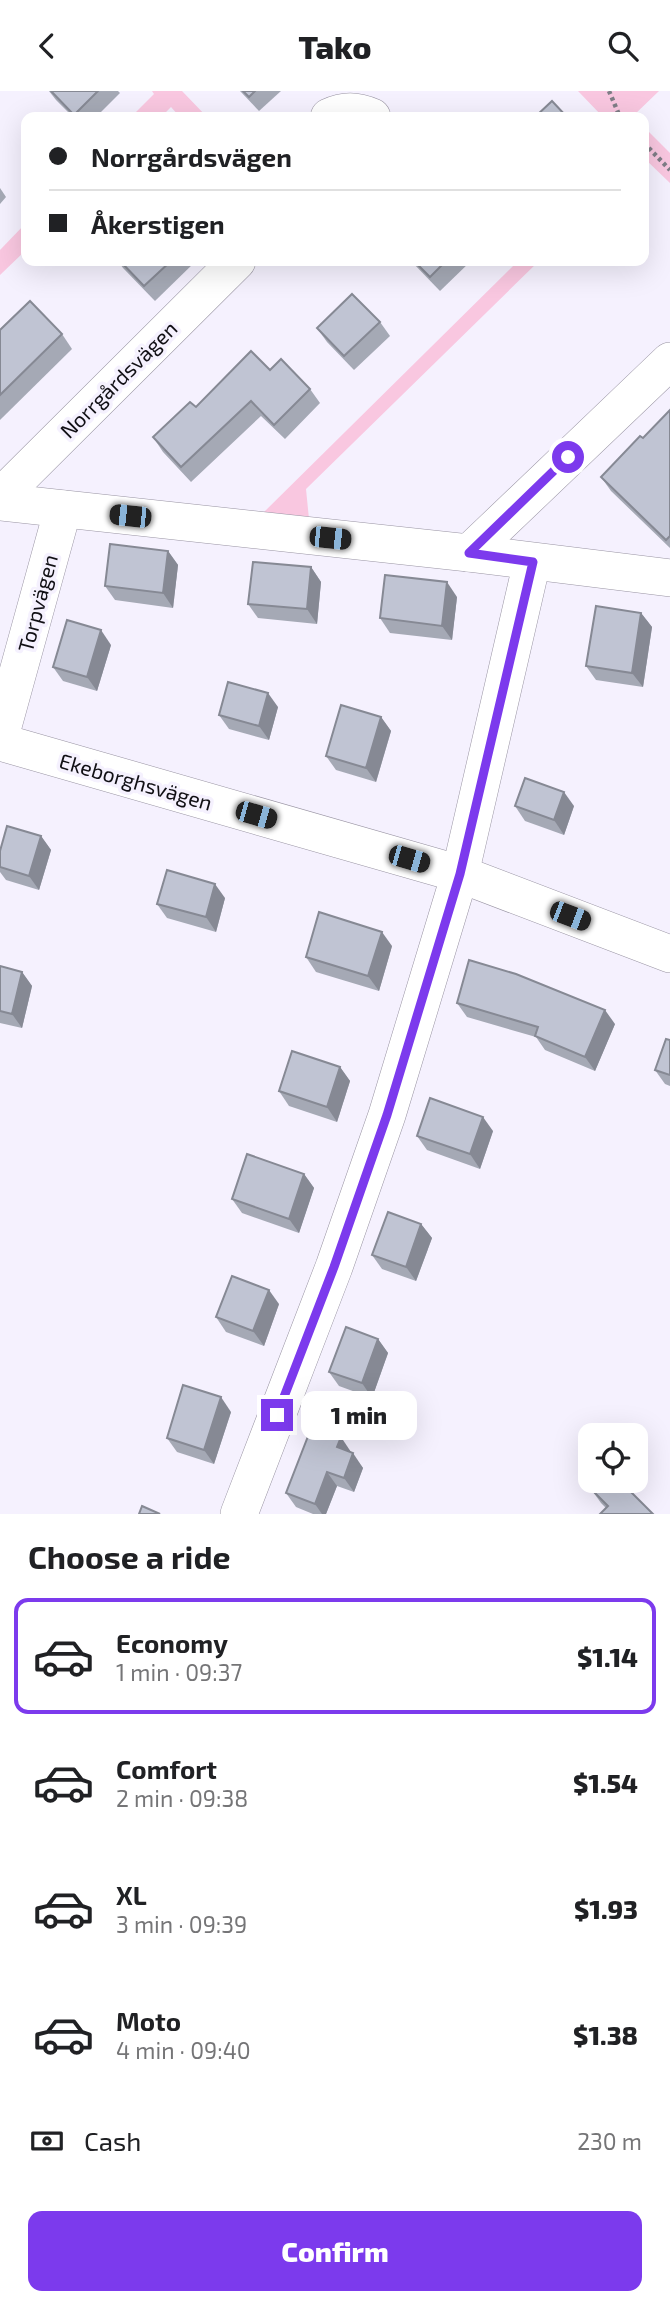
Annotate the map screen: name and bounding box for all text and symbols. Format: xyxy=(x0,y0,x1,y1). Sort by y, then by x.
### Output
icon: back xyxy=(28,27,66,65)
text: Tako xyxy=(299,27,371,65)
icon: search xyxy=(604,27,642,65)
text: Norrgårdsvägen xyxy=(91,141,292,172)
text: Åkerstigen xyxy=(91,208,225,239)
street label: Norrgårdsvägen xyxy=(54,315,182,443)
route start xyxy=(552,441,584,473)
car xyxy=(109,503,152,529)
car xyxy=(309,525,352,551)
street label: Torpvägen xyxy=(12,551,62,655)
street label: Ekeborghsvägen xyxy=(57,747,215,815)
car xyxy=(233,799,280,831)
car xyxy=(386,843,433,875)
car xyxy=(547,899,594,933)
callout: 1 min xyxy=(302,1391,417,1439)
route end xyxy=(261,1399,293,1431)
text: 1 min xyxy=(331,1401,387,1429)
map controls xyxy=(578,1423,648,1493)
button: locate xyxy=(578,1423,648,1493)
text: Choose a ride xyxy=(28,1537,231,1575)
icon: car xyxy=(32,1625,95,1688)
text: Economy xyxy=(116,1627,228,1658)
text: $1.14 xyxy=(577,1641,638,1672)
text: 1 min · 09:37 xyxy=(116,1658,242,1686)
icon: car xyxy=(32,1751,95,1814)
text: Comfort xyxy=(116,1753,217,1784)
text: $1.54 xyxy=(573,1767,638,1798)
text: 2 min · 09:38 xyxy=(116,1784,248,1812)
icon: car xyxy=(32,1877,95,1940)
text: XL xyxy=(116,1879,147,1910)
text: $1.93 xyxy=(574,1893,638,1924)
text: 3 min · 09:39 xyxy=(116,1910,247,1938)
icon: car xyxy=(32,2003,95,2066)
text: Moto xyxy=(116,2005,181,2036)
text: $1.38 xyxy=(573,2019,638,2050)
text: 4 min · 09:40 xyxy=(116,2036,251,2064)
icon: cash xyxy=(28,2122,66,2160)
text: Cash xyxy=(84,2125,141,2156)
text: 230 m xyxy=(577,2127,642,2155)
button: Confirm xyxy=(28,2211,642,2291)

